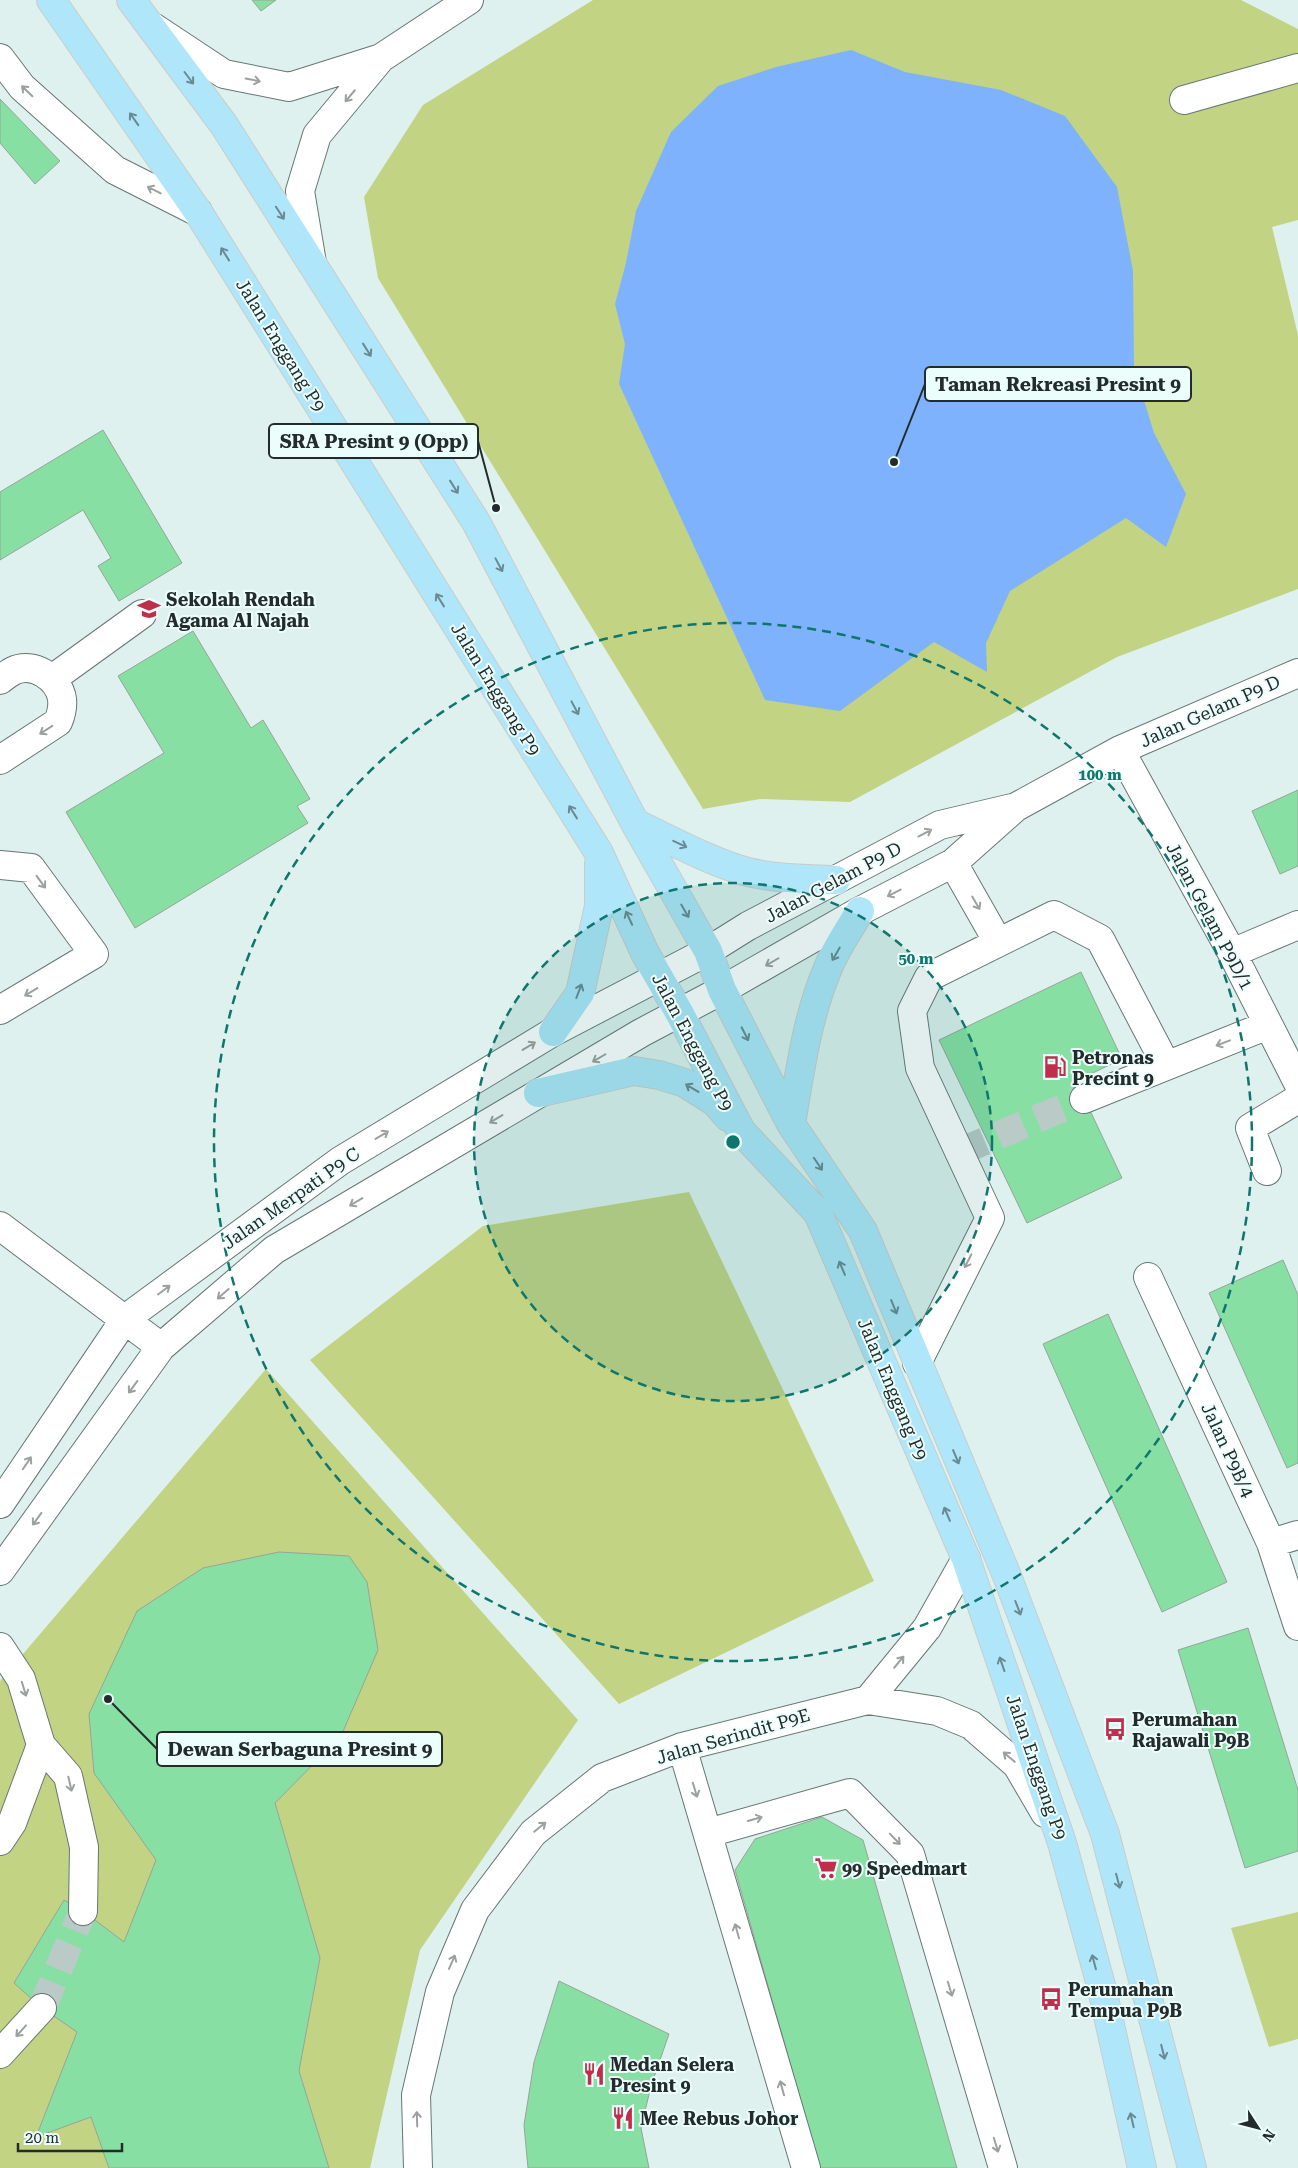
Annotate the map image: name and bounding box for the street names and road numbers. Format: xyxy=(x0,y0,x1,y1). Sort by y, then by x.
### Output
street label: Jalan Enggang P9 xyxy=(232,275,330,415)
street label: Jalan Enggang P9 xyxy=(447,619,545,759)
street label: Jalan Gelam P9 D xyxy=(1137,671,1284,751)
street label: Jalan Gelam P9 D xyxy=(761,837,905,927)
street label: Jalan Gelam P9D/1 xyxy=(1162,839,1258,993)
street label: Jalan Enggang P9 xyxy=(648,970,738,1114)
street label: Jalan Merpati P9 C xyxy=(218,1143,364,1253)
street label: Jalan Enggang P9 xyxy=(854,1315,932,1463)
street label: Jalan P9B/4 xyxy=(1197,1400,1259,1500)
street label: Jalan Enggang P9 xyxy=(1002,1692,1072,1842)
street label: Jalan Serindit P9E xyxy=(654,1704,812,1768)

